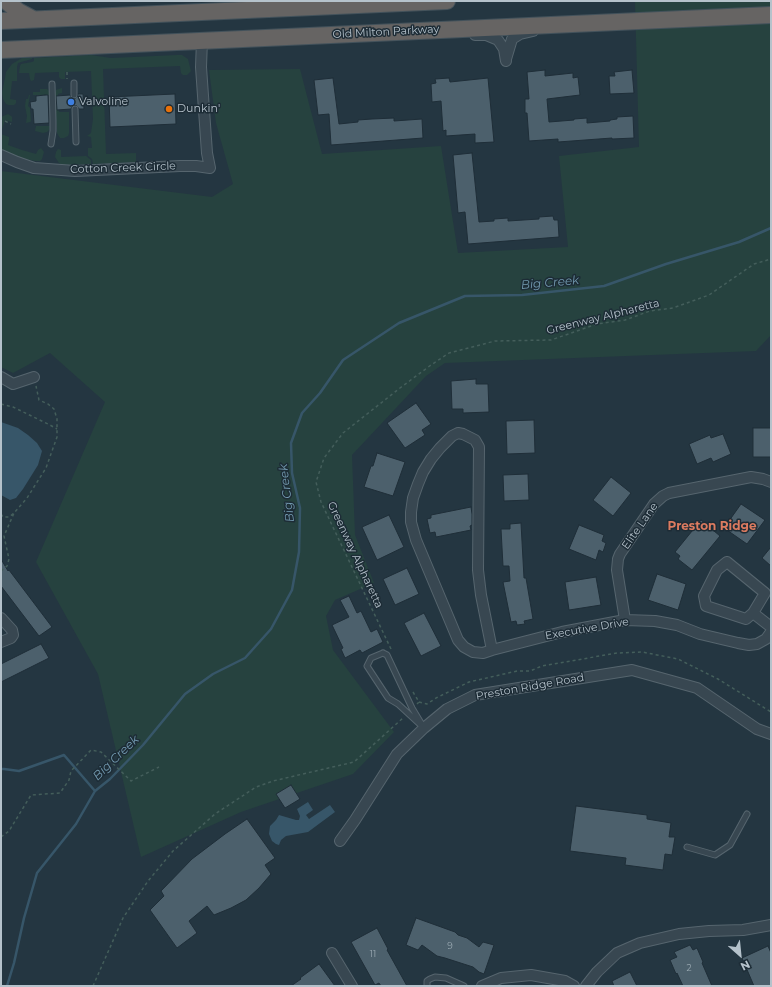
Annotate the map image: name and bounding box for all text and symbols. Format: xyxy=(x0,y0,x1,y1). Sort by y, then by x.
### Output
street label: Old Milton Parkway xyxy=(332,23,440,41)
place label: Valvoline xyxy=(79,95,128,109)
marker: Valvoline xyxy=(66,97,76,107)
place label: Dunkin' xyxy=(177,102,220,116)
marker: Dunkin' xyxy=(164,104,174,114)
street label: Cotton Creek Circle xyxy=(70,160,176,176)
water label: Big Creek xyxy=(520,273,580,293)
street label: Greenway Alpharetta xyxy=(545,297,661,337)
water label: Big Creek xyxy=(276,463,298,523)
street label: Greenway Alpharetta xyxy=(324,500,386,610)
street label: Elite Lane xyxy=(619,500,661,552)
district label: Preston Ridge xyxy=(668,519,756,533)
street label: Executive Drive xyxy=(544,615,630,643)
street label: Preston Ridge Road xyxy=(475,671,585,703)
water label: Big Creek xyxy=(90,732,142,784)
north arrow xyxy=(720,935,760,975)
house number: 9 xyxy=(447,941,453,951)
house number: 11 xyxy=(370,949,376,959)
text: N xyxy=(738,957,753,974)
house number: 2 xyxy=(686,963,692,973)

